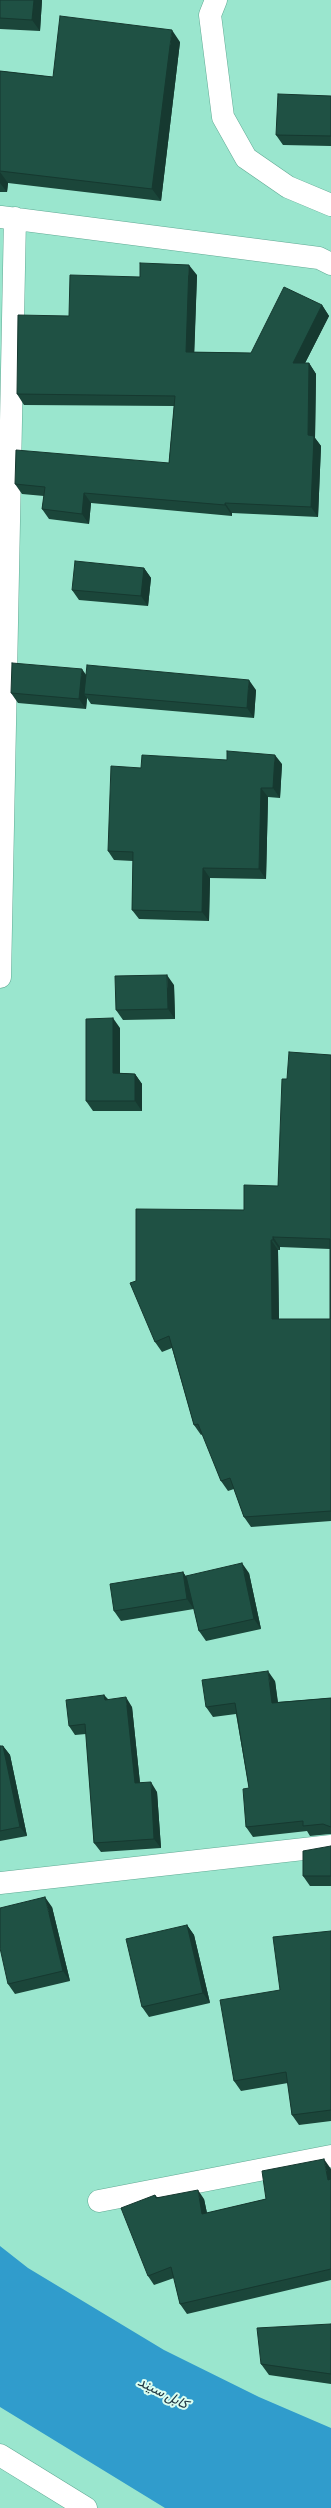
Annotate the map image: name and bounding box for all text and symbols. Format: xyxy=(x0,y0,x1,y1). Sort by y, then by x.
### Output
water label: کابل سيند xyxy=(135,2373,191,2413)

